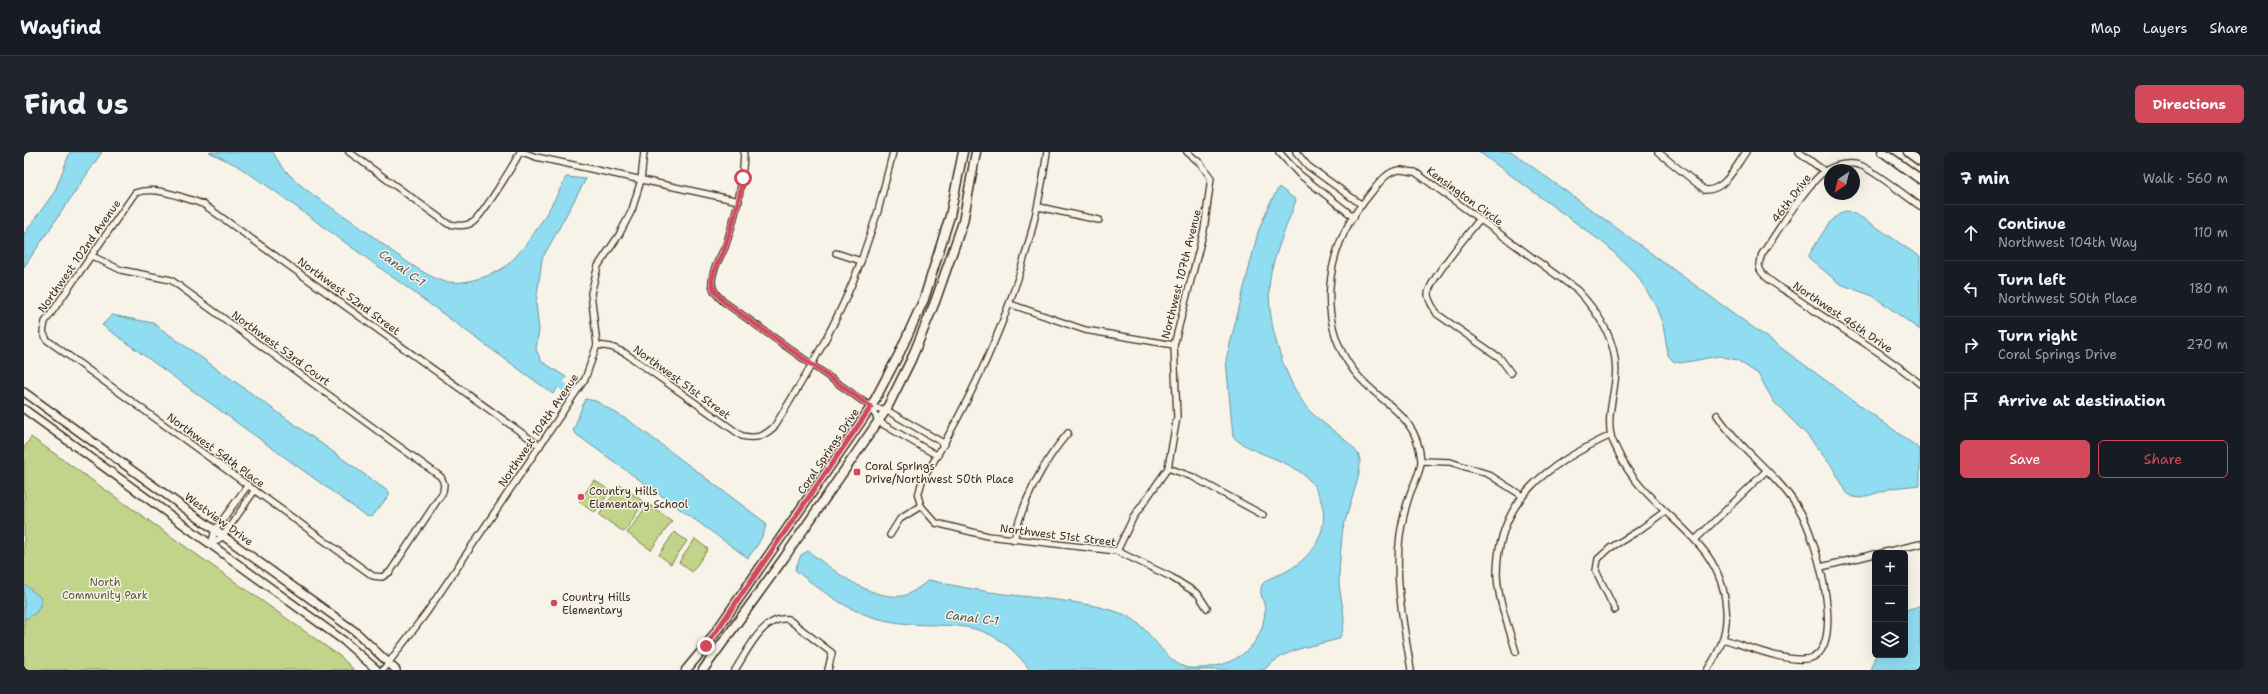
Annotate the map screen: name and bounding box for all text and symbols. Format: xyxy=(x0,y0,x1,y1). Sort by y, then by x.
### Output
text: Wayfind xyxy=(20,15,101,40)
text: Map xyxy=(2091,19,2121,37)
text: Layers xyxy=(2143,19,2187,37)
text: Share xyxy=(2209,19,2248,37)
text: Find us xyxy=(24,85,129,123)
button: Directions xyxy=(2135,85,2244,123)
street label: Kensington Circle xyxy=(1423,163,1506,229)
north arrow xyxy=(1824,164,1860,200)
text: 7 min xyxy=(1960,167,2010,189)
route start xyxy=(734,169,752,187)
text: Walk · 560 m xyxy=(2143,170,2228,187)
street label: 46th Drive xyxy=(1768,171,1815,226)
street label: Northwest 102nd Avenue xyxy=(35,197,124,316)
street label: Northwest 107th Avenue xyxy=(1158,208,1205,341)
text: Continue xyxy=(1998,214,2066,234)
icon: ahead xyxy=(1960,222,1982,244)
text: 110 m xyxy=(2193,224,2228,241)
text: Northwest 104th Way xyxy=(1998,234,2137,251)
water label: Canal C-1 xyxy=(376,246,428,290)
street label: Northwest 52nd Street xyxy=(294,254,403,339)
text: Turn left xyxy=(1998,270,2066,290)
street label: Northwest 46th Drive xyxy=(1790,278,1896,356)
icon: left xyxy=(1960,278,1982,300)
text: 180 m xyxy=(2189,280,2228,297)
text: Northwest 50th Place xyxy=(1998,290,2137,307)
street label: Northwest 53rd Court xyxy=(228,308,333,389)
text: Turn right xyxy=(1998,326,2078,346)
icon: right xyxy=(1960,334,1982,356)
text: 270 m xyxy=(2186,336,2228,353)
street label: Northwest 51st Street xyxy=(630,342,734,423)
text: Coral Springs Drive xyxy=(1998,346,2117,363)
street label: Northwest 104th Avenue xyxy=(495,371,582,490)
icon: arrive xyxy=(1960,390,1982,412)
text: Arrive at destination xyxy=(1998,391,2166,411)
street label: Coral Springs Drive xyxy=(794,405,863,497)
street label: Northwest 54th Place xyxy=(164,410,268,491)
button: Save xyxy=(1960,440,2090,478)
button: Share xyxy=(2098,440,2228,478)
place label: Coral Springs Drive/Northwest 50th Place xyxy=(865,459,1014,487)
marker: Coral Springs Drive/Northwest 50th Place xyxy=(852,467,862,477)
place label: Country Hills Elementary School xyxy=(589,484,689,512)
street label: Westview Drive xyxy=(181,489,256,549)
marker: Country Hills Elementary School xyxy=(576,492,586,502)
street label: Northwest 51st Street xyxy=(999,521,1117,550)
map controls xyxy=(1872,550,1908,658)
button: + xyxy=(1872,550,1908,586)
park label: North Community Park xyxy=(62,575,148,603)
button: − xyxy=(1872,586,1908,622)
place label: Country Hills Elementary xyxy=(562,590,631,618)
marker: Country Hills Elementary xyxy=(549,598,559,608)
water label: Canal C-1 xyxy=(945,607,999,629)
button: layers xyxy=(1872,622,1908,658)
route end xyxy=(697,637,715,655)

